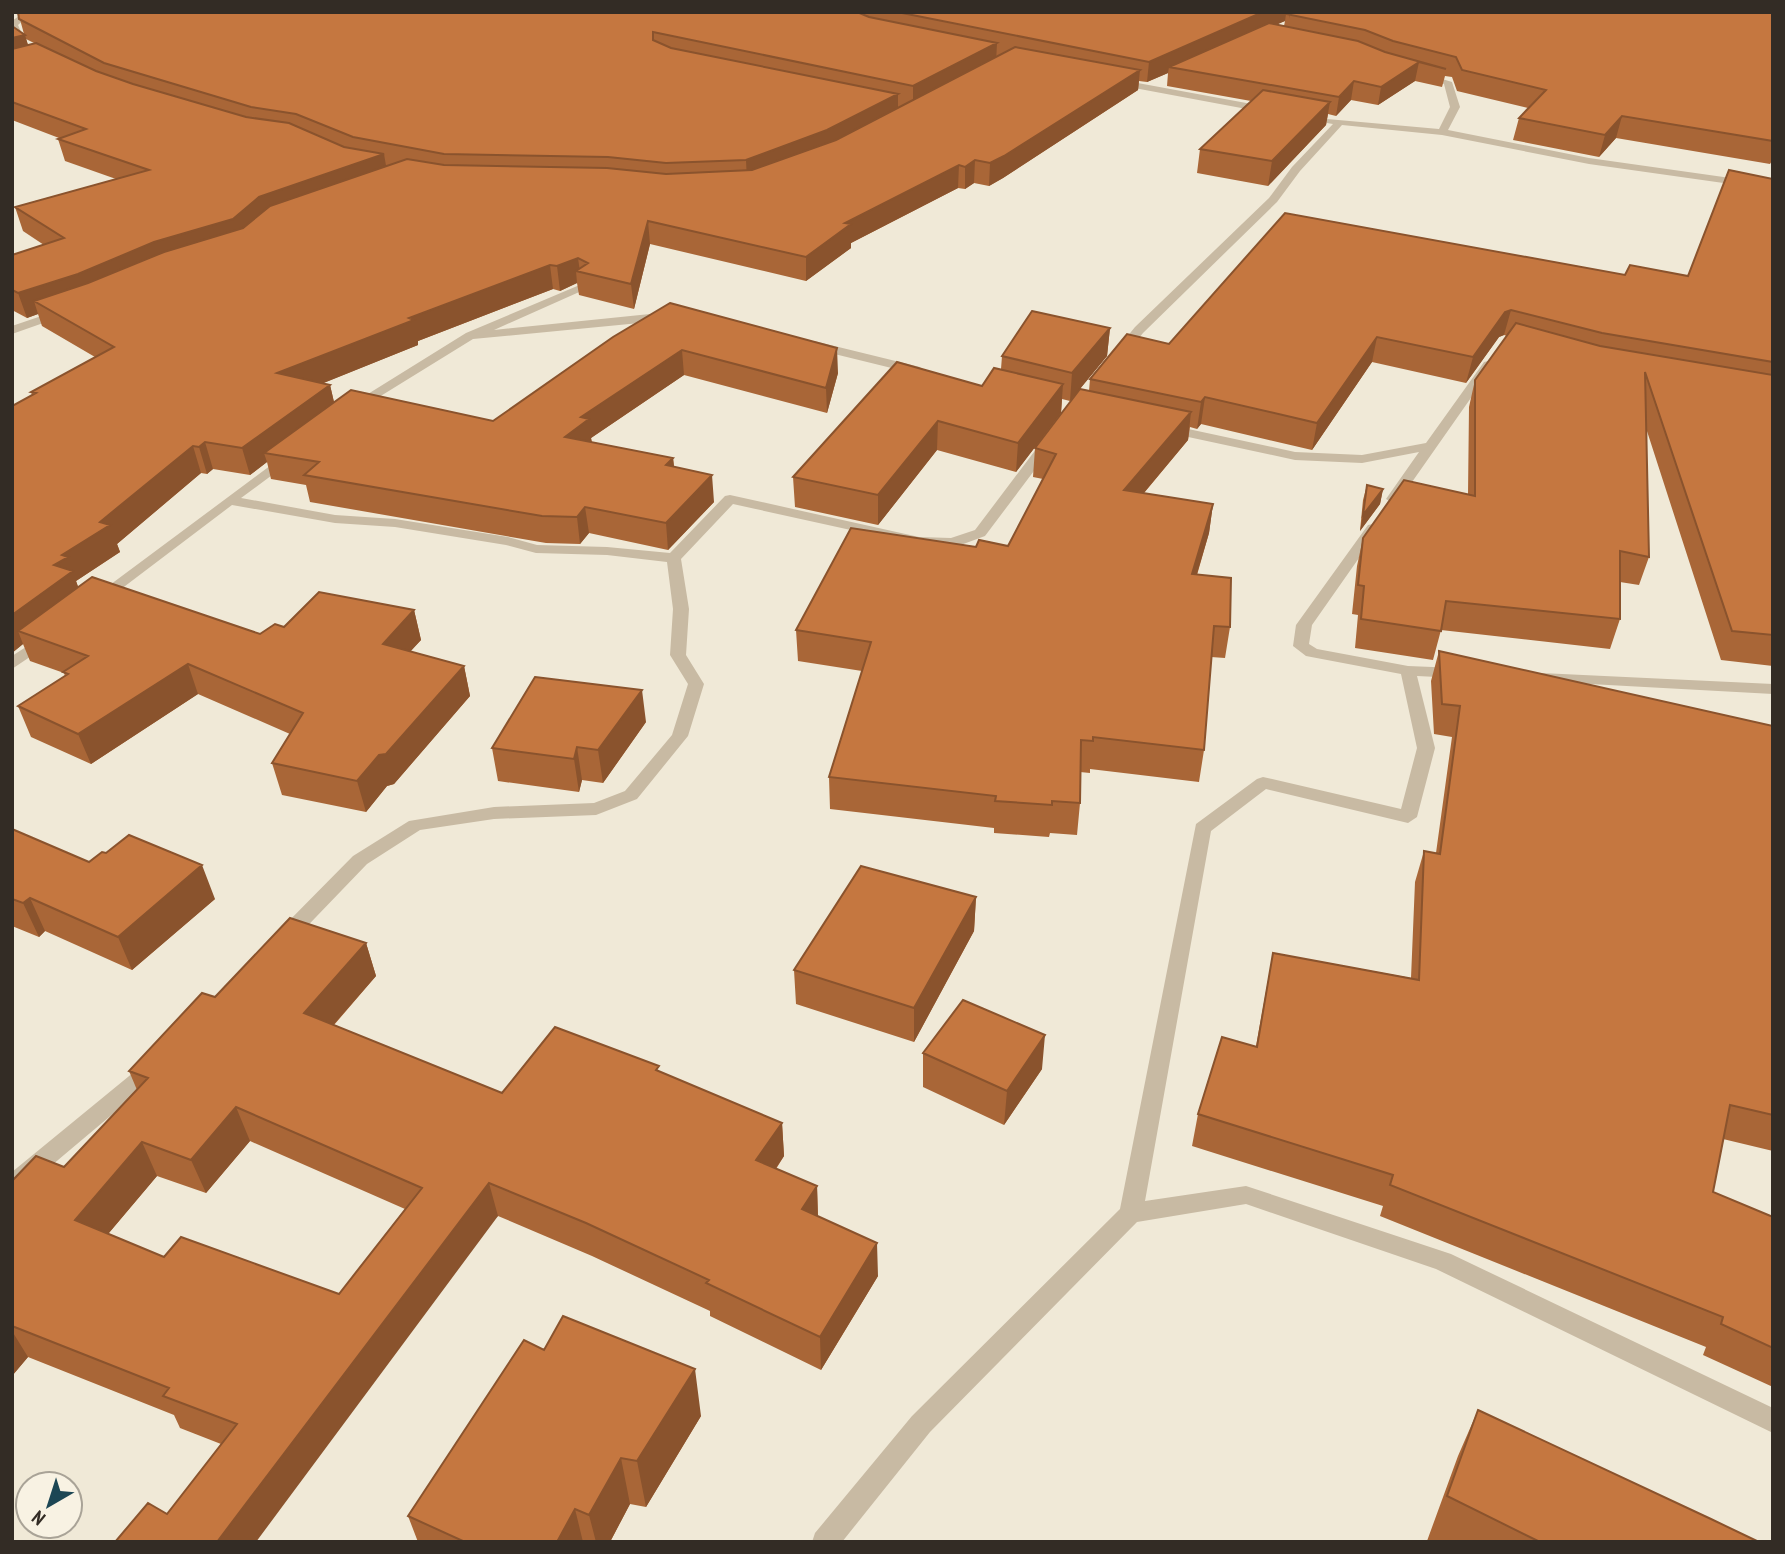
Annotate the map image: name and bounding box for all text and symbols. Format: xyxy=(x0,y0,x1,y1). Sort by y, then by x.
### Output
north arrow xyxy=(14,1470,84,1540)
text: N xyxy=(27,1506,50,1531)

